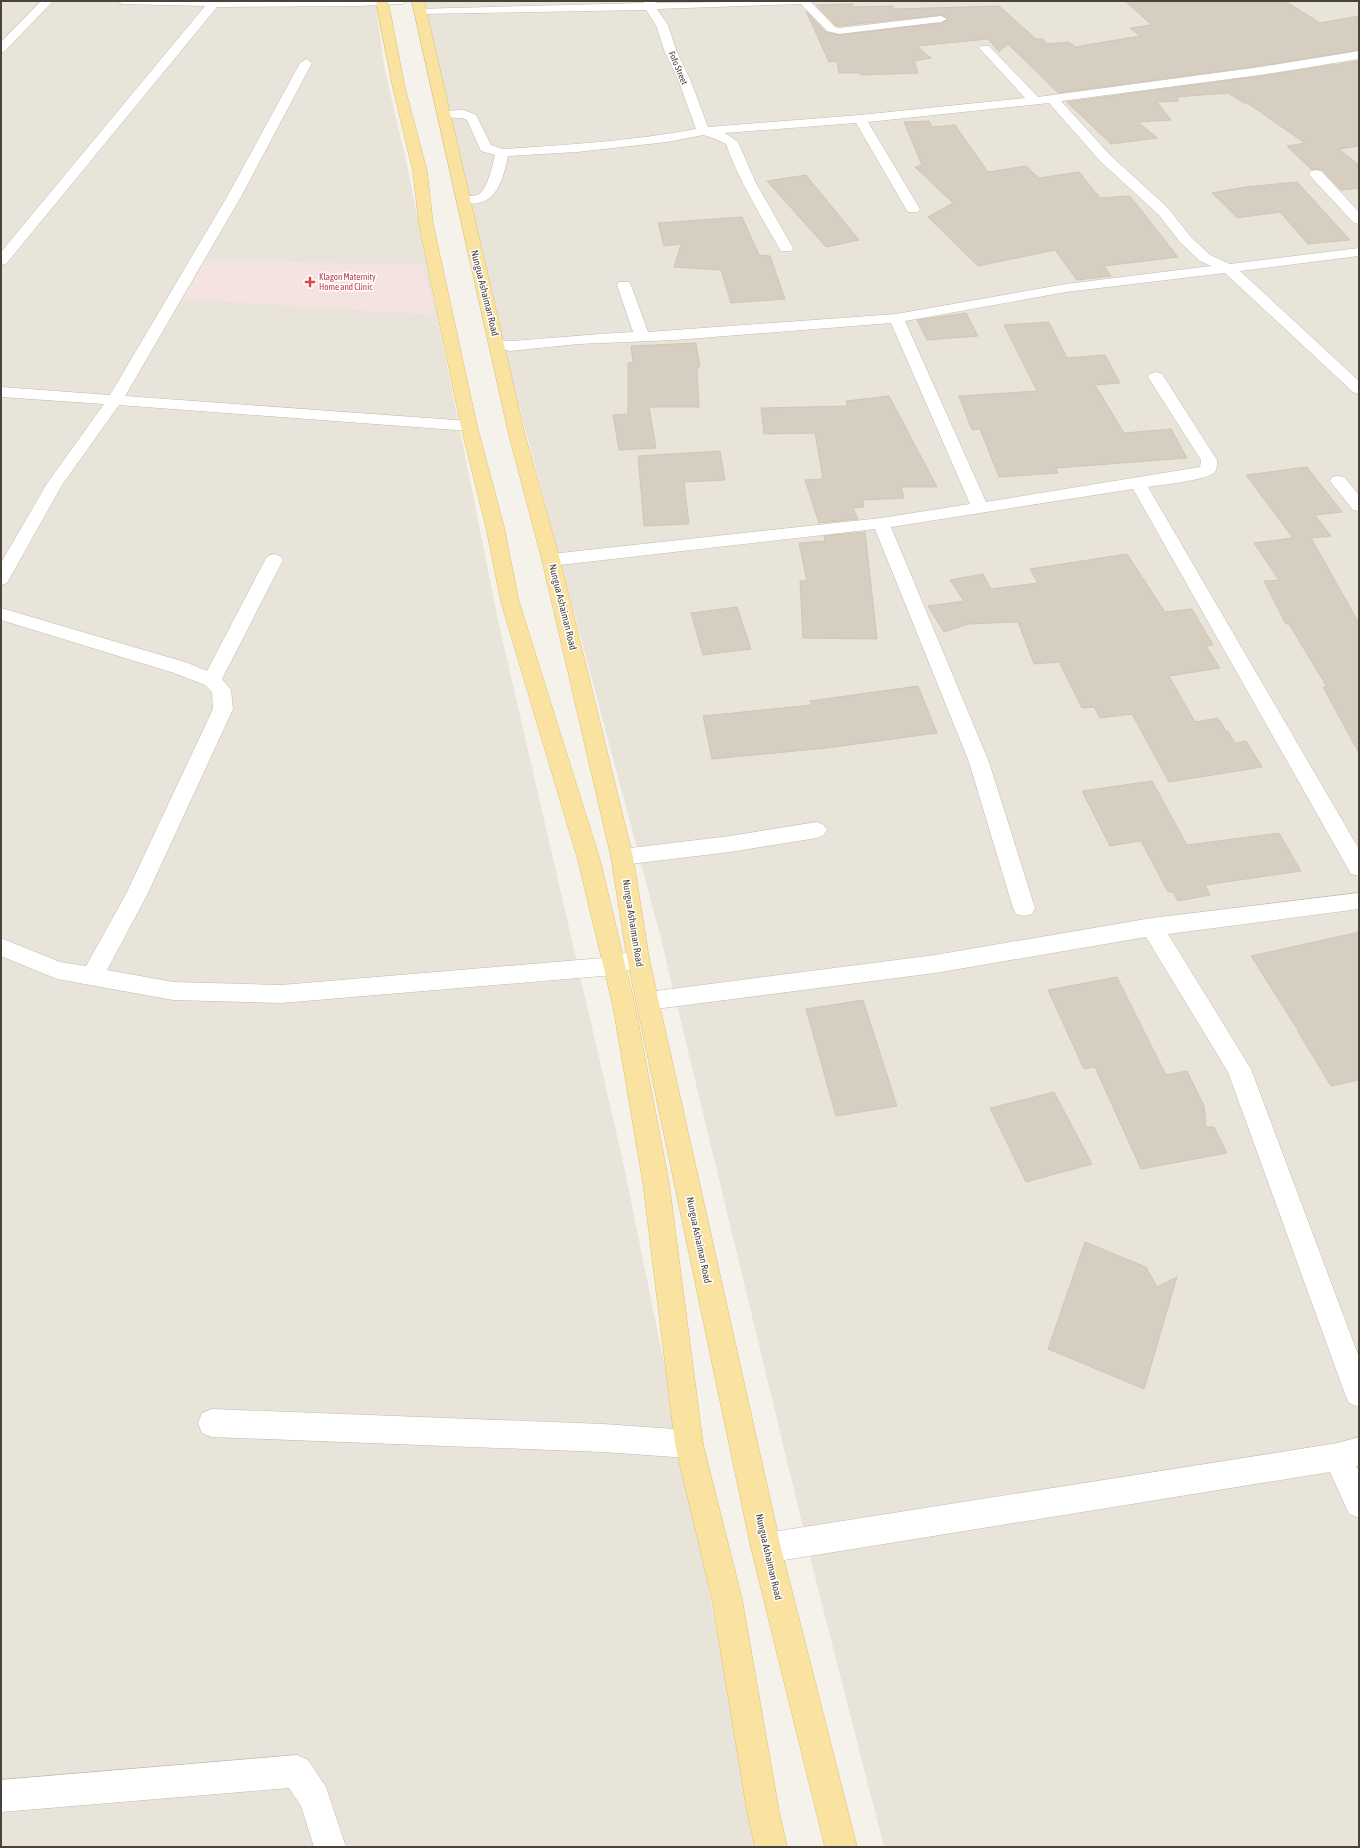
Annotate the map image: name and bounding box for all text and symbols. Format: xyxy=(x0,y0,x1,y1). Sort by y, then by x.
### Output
street label: Fofo Street xyxy=(666,50,690,87)
street label: Nungua Ashaiman Road xyxy=(469,249,501,337)
place label: Klagon Maternity Home and Clinic xyxy=(319,272,376,292)
marker: Klagon Maternity Home and Clinic xyxy=(304,276,316,288)
street label: Nungua Ashaiman Road xyxy=(547,563,579,651)
street label: Nungua Ashaiman Road xyxy=(621,879,645,968)
street label: Nungua Ashaiman Road xyxy=(684,1196,714,1284)
street label: Nungua Ashaiman Road xyxy=(754,1513,784,1601)

